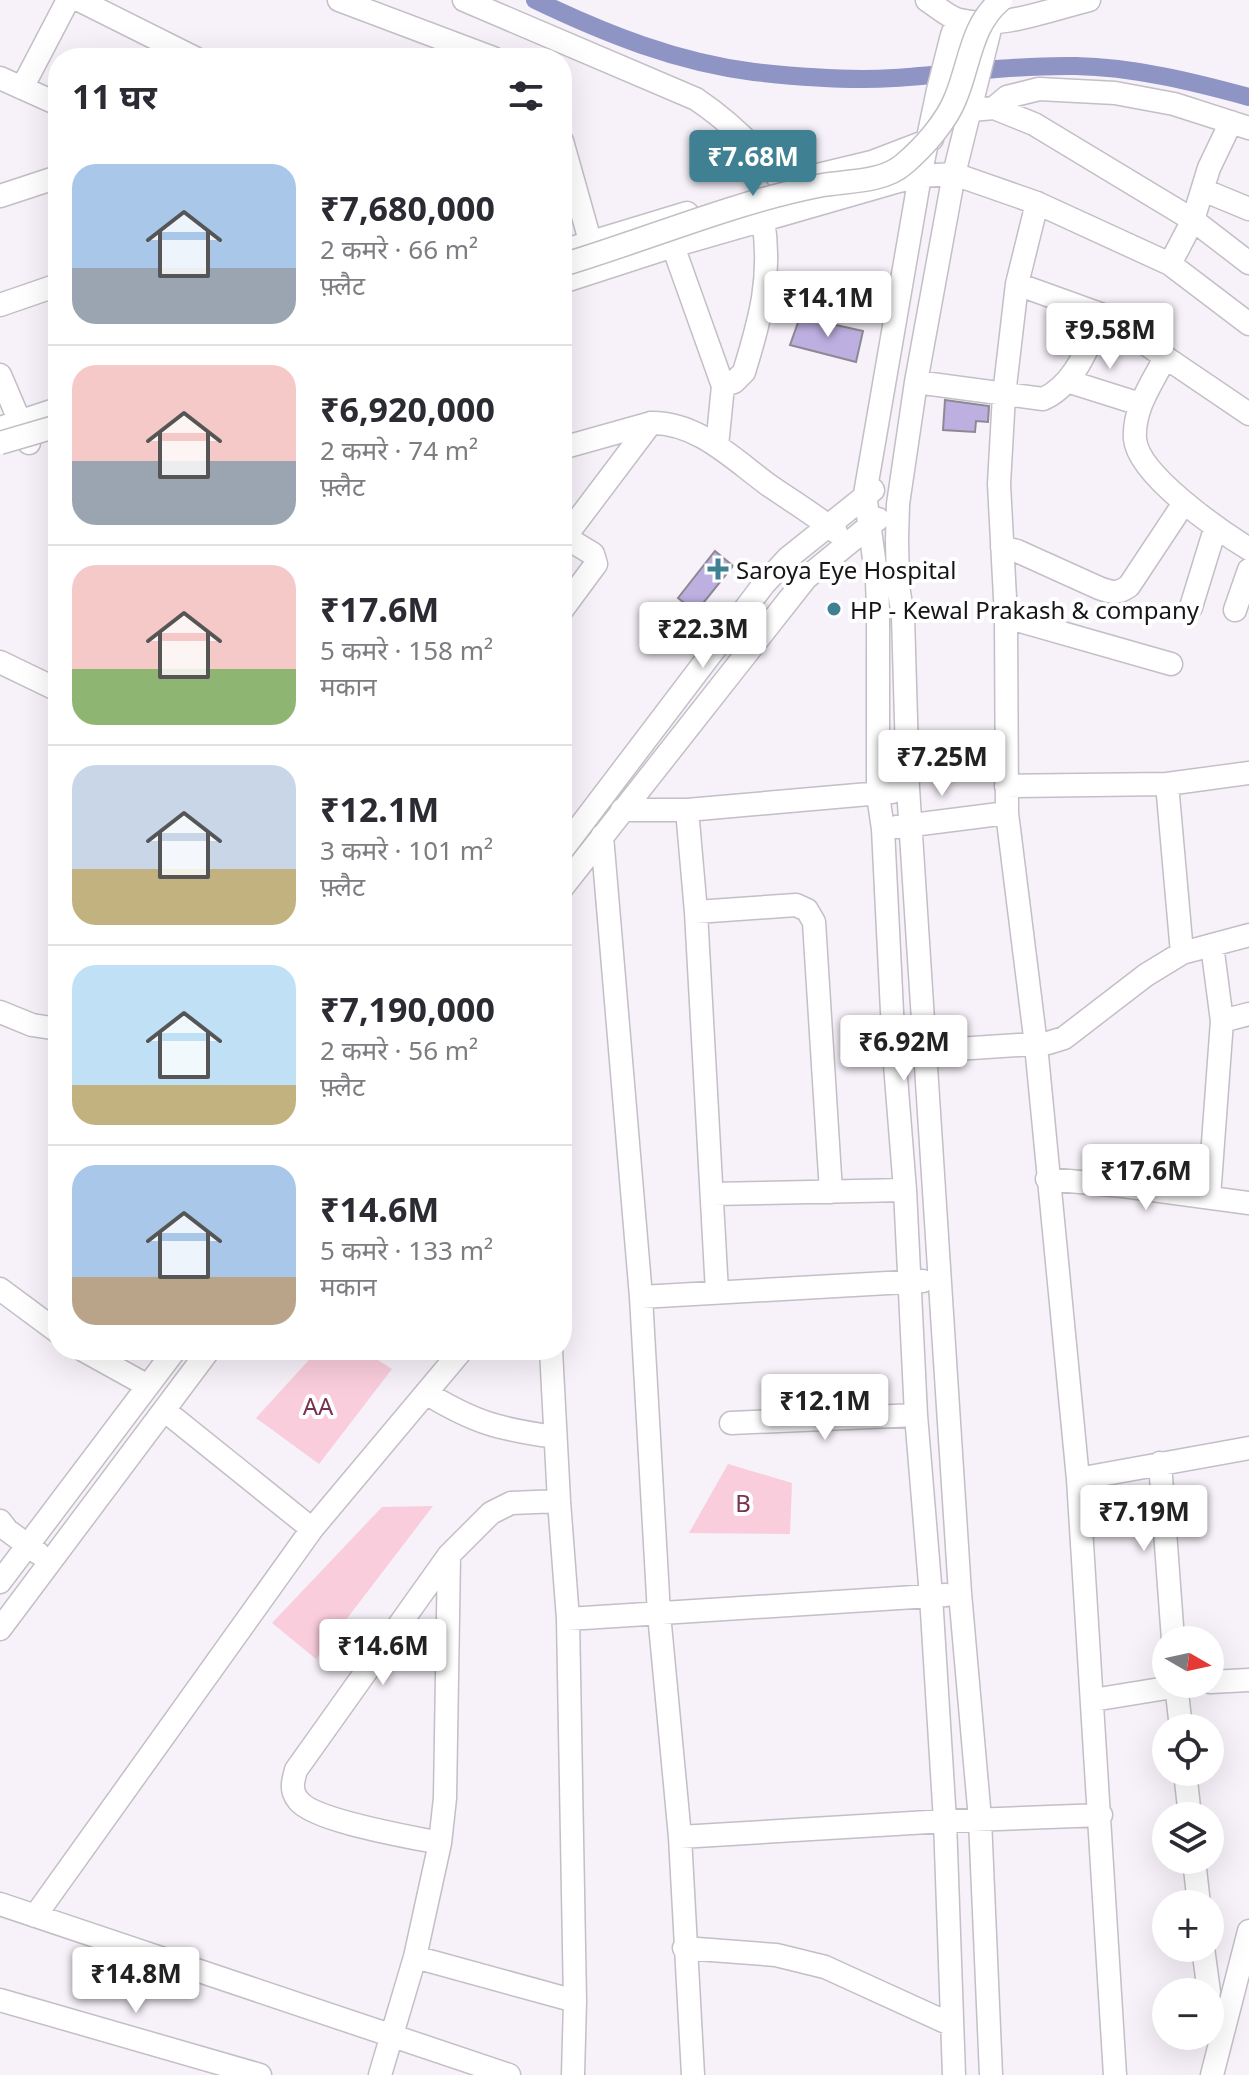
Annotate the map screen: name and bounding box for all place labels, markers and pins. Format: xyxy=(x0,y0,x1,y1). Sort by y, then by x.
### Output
pin: ₹7.68M xyxy=(688,130,818,198)
pin: ₹14.1M xyxy=(763,271,893,339)
pin: ₹9.58M xyxy=(1045,303,1175,371)
place label: Saroya Eye Hospital xyxy=(736,553,957,586)
marker: Saroya Eye Hospital xyxy=(707,558,729,580)
place label: HP - Kewal Prakash & company xyxy=(850,593,1200,626)
marker: HP - Kewal Prakash & company xyxy=(825,600,843,618)
pin: ₹22.3M xyxy=(638,602,768,670)
pin: ₹7.25M xyxy=(877,730,1007,798)
pin: ₹6.92M xyxy=(839,1015,969,1083)
pin: ₹17.6M xyxy=(1081,1144,1211,1212)
pin: ₹12.1M xyxy=(760,1374,890,1442)
pin: ₹7.19M xyxy=(1079,1485,1209,1553)
pin: ₹14.6M xyxy=(318,1619,448,1687)
pin: ₹14.8M xyxy=(71,1947,201,2015)

